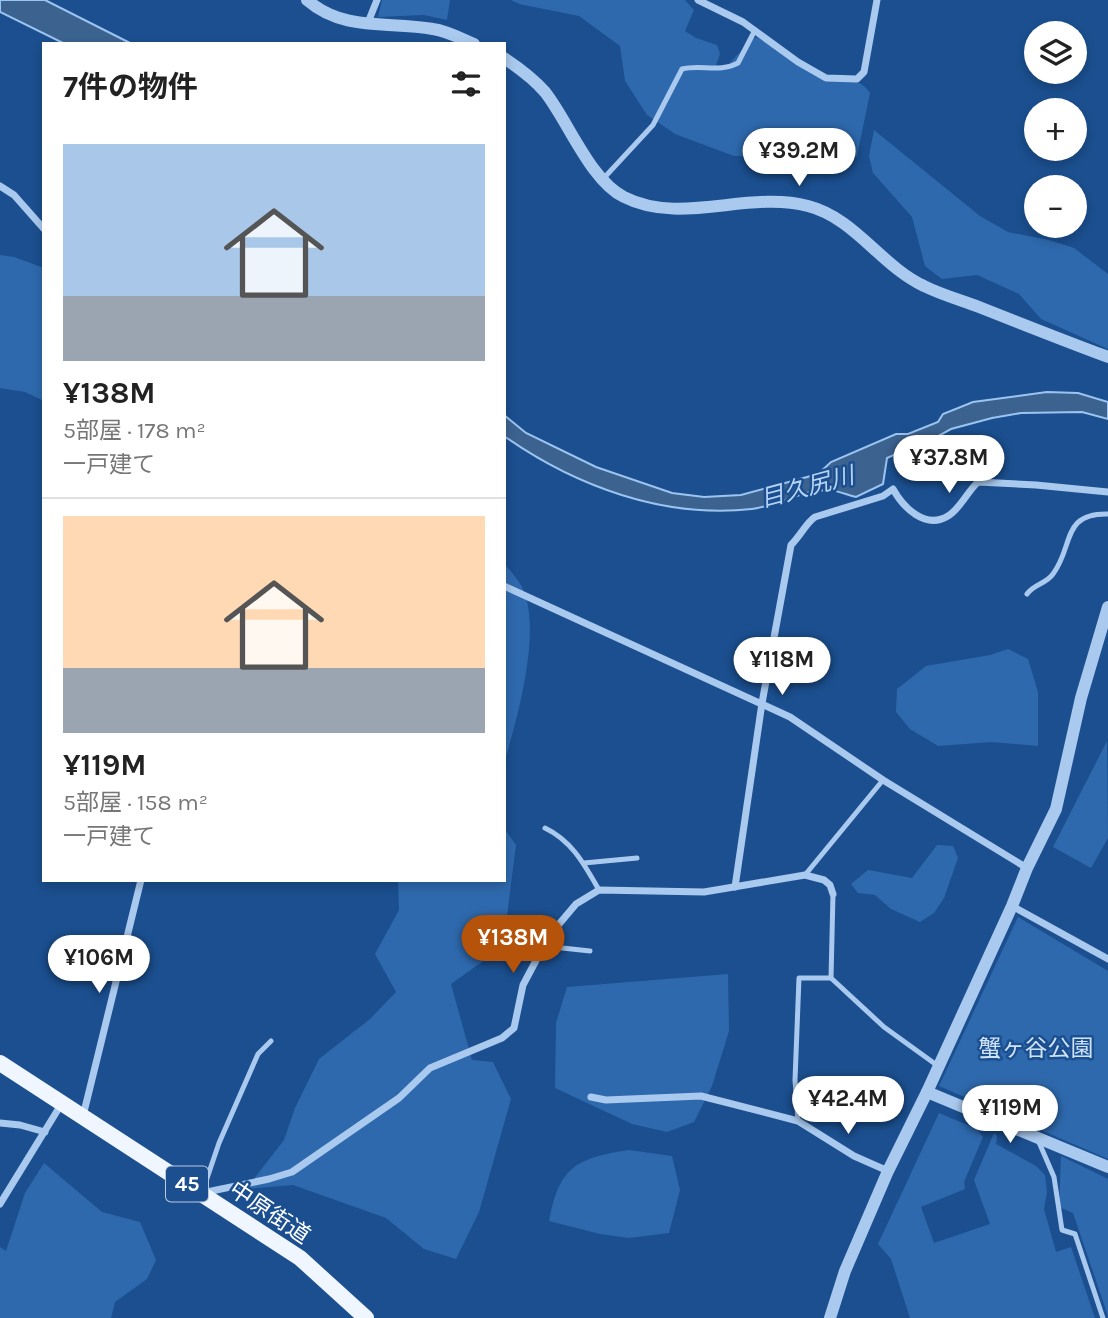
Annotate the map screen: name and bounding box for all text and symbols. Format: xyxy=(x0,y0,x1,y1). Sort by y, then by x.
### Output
map controls xyxy=(1024,21,1087,238)
button: layers xyxy=(1024,21,1087,84)
icon: filters xyxy=(447,65,485,103)
text: 7件の物件 xyxy=(63,69,198,105)
button: + xyxy=(1024,98,1087,161)
pin: ¥39.2M xyxy=(742,128,856,188)
text: ¥39.2M xyxy=(759,137,839,164)
button: − xyxy=(1024,175,1087,238)
icon: home xyxy=(211,190,337,316)
text: ¥138M xyxy=(63,375,156,411)
text: 5部屋 · 178 m² xyxy=(63,417,206,444)
pin: ¥37.8M xyxy=(892,435,1006,495)
text: ¥37.8M xyxy=(909,444,989,471)
text: 一戸建て xyxy=(63,451,155,478)
water label: 目久尻川 xyxy=(757,460,860,513)
icon: home xyxy=(211,562,337,688)
pin: ¥118M xyxy=(733,638,831,697)
text: ¥118M xyxy=(750,646,814,673)
text: ¥119M xyxy=(63,747,147,783)
text: 5部屋 · 158 m² xyxy=(63,789,208,816)
text: 一戸建て xyxy=(63,823,155,850)
pin: ¥138M xyxy=(464,916,562,975)
text: ¥138M xyxy=(478,924,548,951)
pin: ¥106M xyxy=(50,936,148,995)
text: ¥106M xyxy=(64,944,134,971)
park label: 蟹ヶ谷公園 xyxy=(979,1035,1094,1062)
pin: ¥42.4M xyxy=(791,1076,905,1136)
text: ¥42.4M xyxy=(808,1085,888,1112)
pin: ¥119M xyxy=(961,1086,1059,1145)
text: ¥119M xyxy=(978,1094,1042,1121)
road number: 45 xyxy=(166,1166,208,1202)
street label: 中原街道 xyxy=(224,1175,315,1249)

